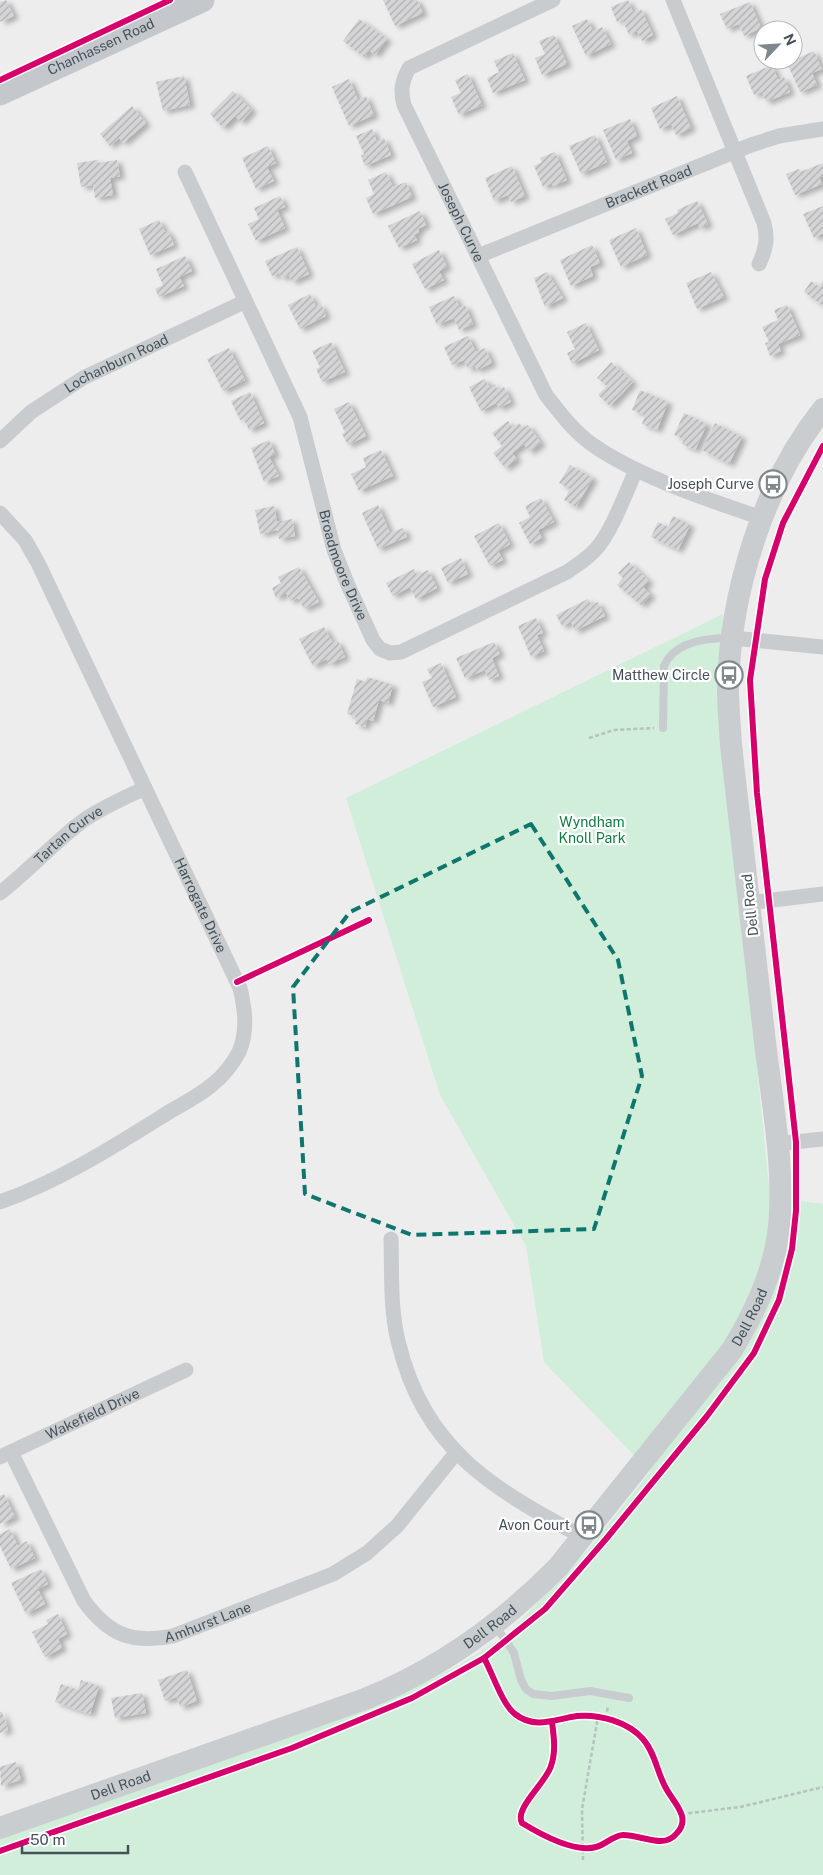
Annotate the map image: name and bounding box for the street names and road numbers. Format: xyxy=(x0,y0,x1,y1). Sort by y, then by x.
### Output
street label: Chanhassen Road xyxy=(45,15,157,78)
street label: Brackett Road xyxy=(603,162,694,211)
street label: Joseph Curve xyxy=(435,180,488,264)
street label: Lochanburn Road xyxy=(61,331,171,396)
street label: Broadmoore Drive xyxy=(316,508,371,623)
street label: Tartan Curve xyxy=(31,802,105,867)
street label: Harrogate Drive xyxy=(171,855,230,955)
street label: Dell Road xyxy=(739,873,761,937)
street label: Dell Road xyxy=(728,1286,771,1349)
street label: Wakefield Drive xyxy=(43,1385,142,1443)
street label: Amhurst Lane xyxy=(163,1599,253,1645)
street label: Dell Road xyxy=(460,1601,520,1652)
street label: Dell Road xyxy=(89,1767,153,1803)

